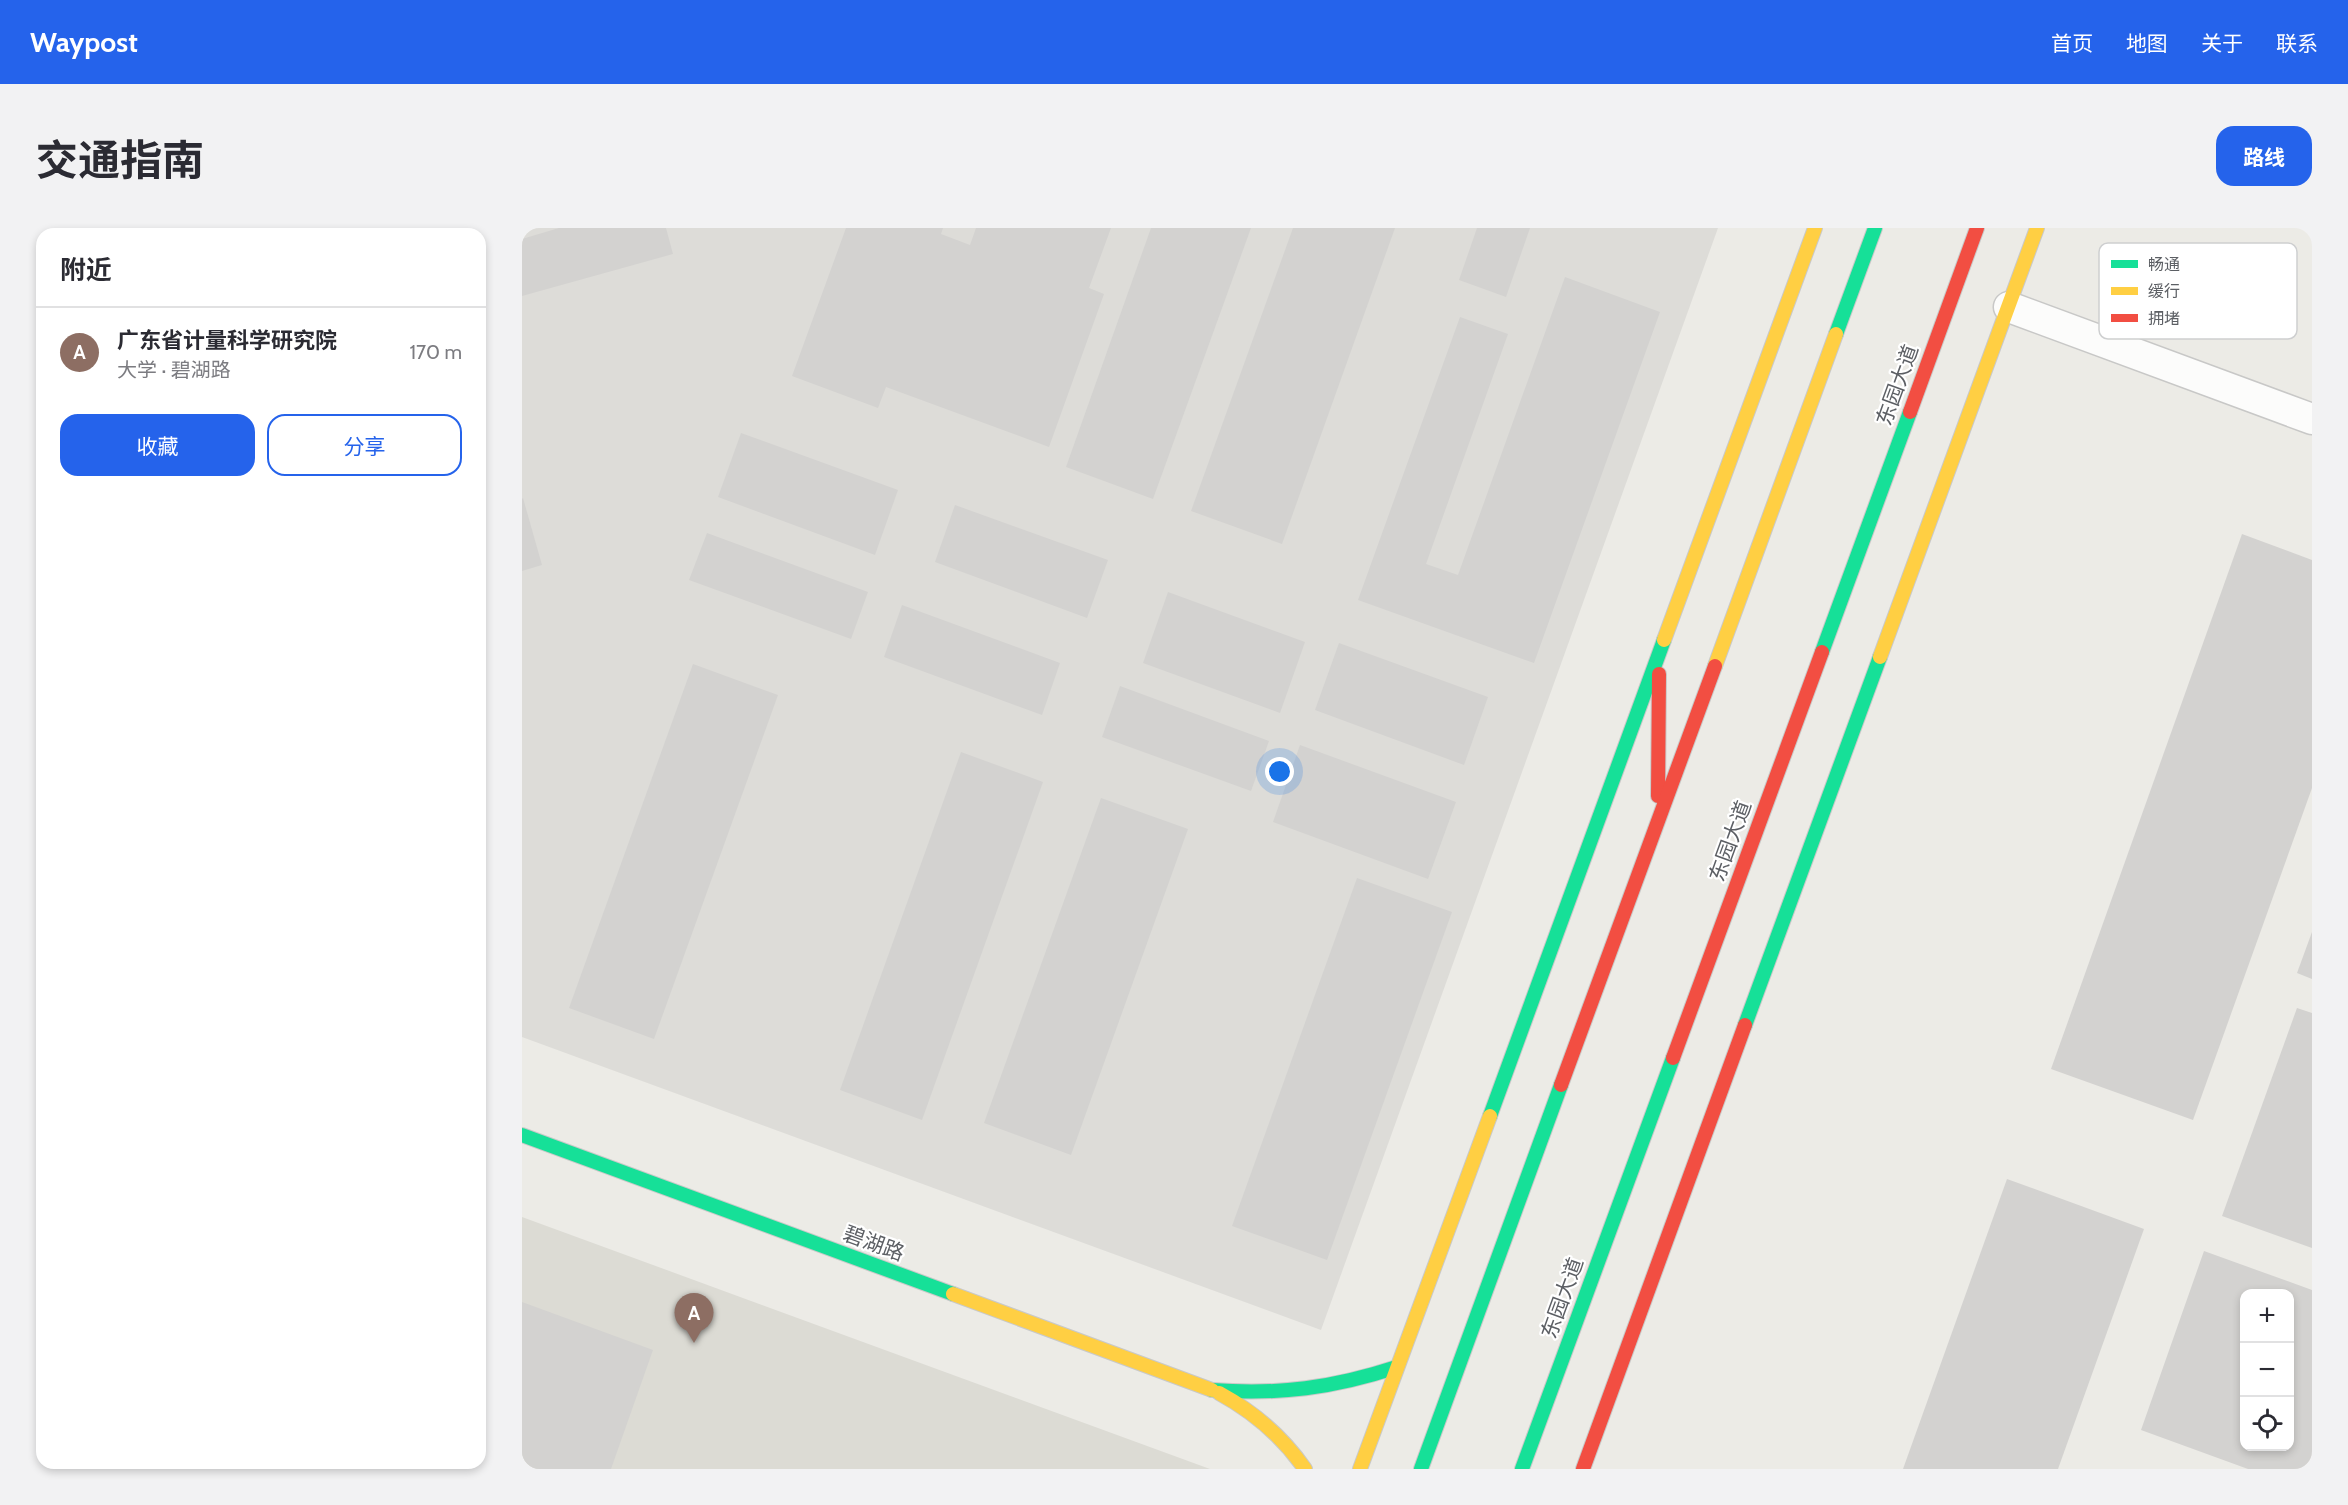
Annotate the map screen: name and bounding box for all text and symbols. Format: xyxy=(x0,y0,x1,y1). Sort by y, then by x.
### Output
text: Waypost xyxy=(30,25,138,59)
text: 首页 xyxy=(2051,31,2093,56)
text: 地图 xyxy=(2126,31,2168,56)
text: 关于 xyxy=(2201,31,2243,56)
text: 联系 xyxy=(2276,31,2318,56)
button: 路线 xyxy=(2216,126,2312,186)
text: 交通指南 xyxy=(36,134,204,186)
legend xyxy=(2099,243,2297,339)
text: 附近 xyxy=(60,254,112,286)
text: 畅通 xyxy=(2148,255,2180,274)
text: 缓行 xyxy=(2148,282,2180,301)
text: 拥堵 xyxy=(2148,309,2180,328)
text: 广东省计量科学研究院 xyxy=(117,327,337,354)
text: A xyxy=(73,340,86,364)
text: 170 m xyxy=(410,340,462,364)
street label: 东园大道 xyxy=(1871,341,1923,429)
text: 大学 · 碧湖路 xyxy=(117,358,231,382)
button: 收藏 xyxy=(60,414,255,476)
button: 分享 xyxy=(267,414,462,476)
your location xyxy=(1265,757,1294,786)
street label: 东园大道 xyxy=(1704,797,1756,885)
street label: 碧湖路 xyxy=(840,1220,908,1266)
street label: 东园大道 xyxy=(1536,1254,1588,1342)
map controls xyxy=(2240,1289,2294,1451)
button: + xyxy=(2240,1289,2294,1343)
pin: A xyxy=(674,1294,714,1343)
button: − xyxy=(2240,1343,2294,1397)
button: locate xyxy=(2240,1397,2294,1451)

